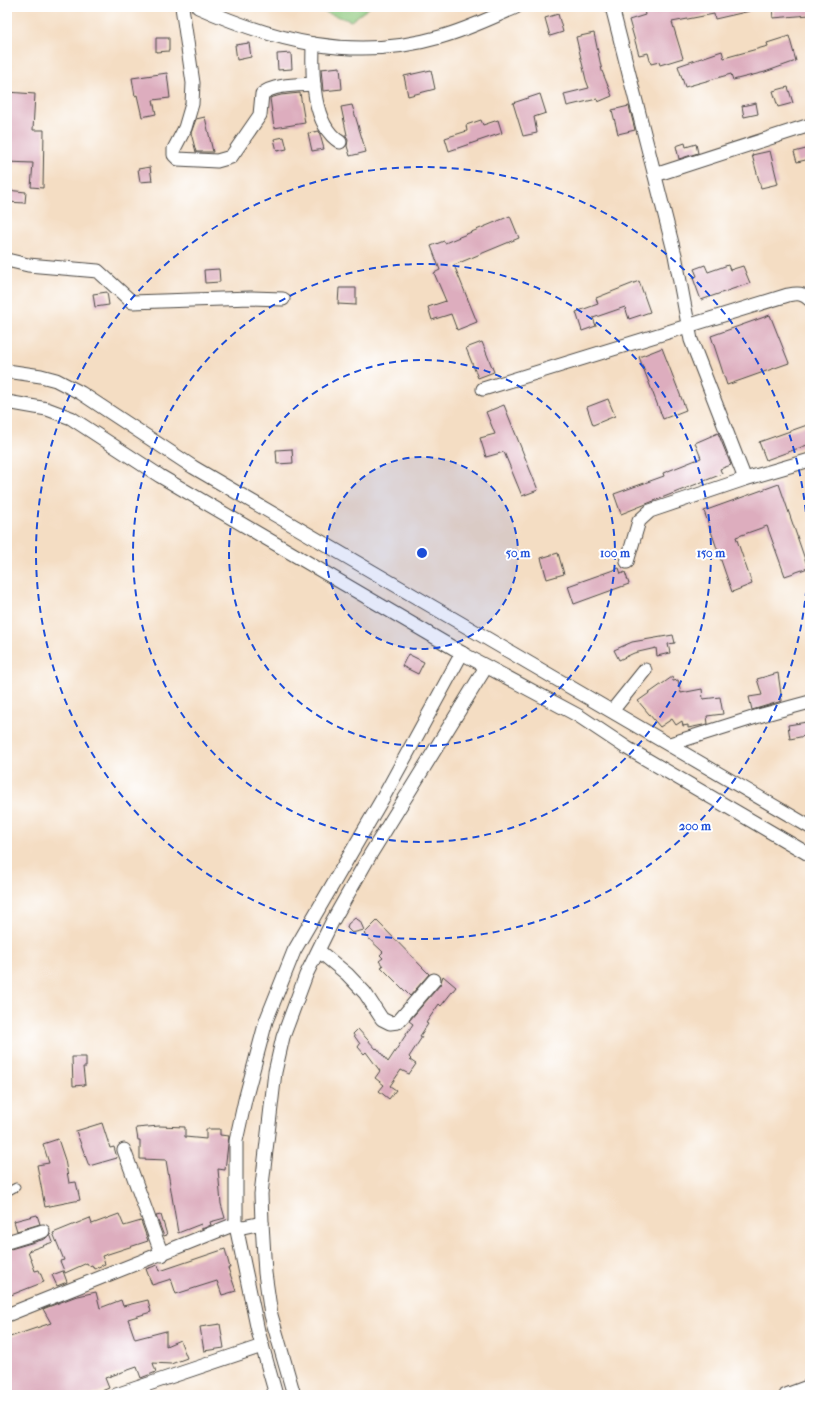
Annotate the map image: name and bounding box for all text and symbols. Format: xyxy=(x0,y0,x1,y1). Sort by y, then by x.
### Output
centre of rings xyxy=(415,546,429,560)
text: 50 m xyxy=(506,546,531,560)
text: 100 m xyxy=(600,546,631,560)
text: 150 m xyxy=(697,546,726,560)
text: 200 m xyxy=(679,819,712,833)

